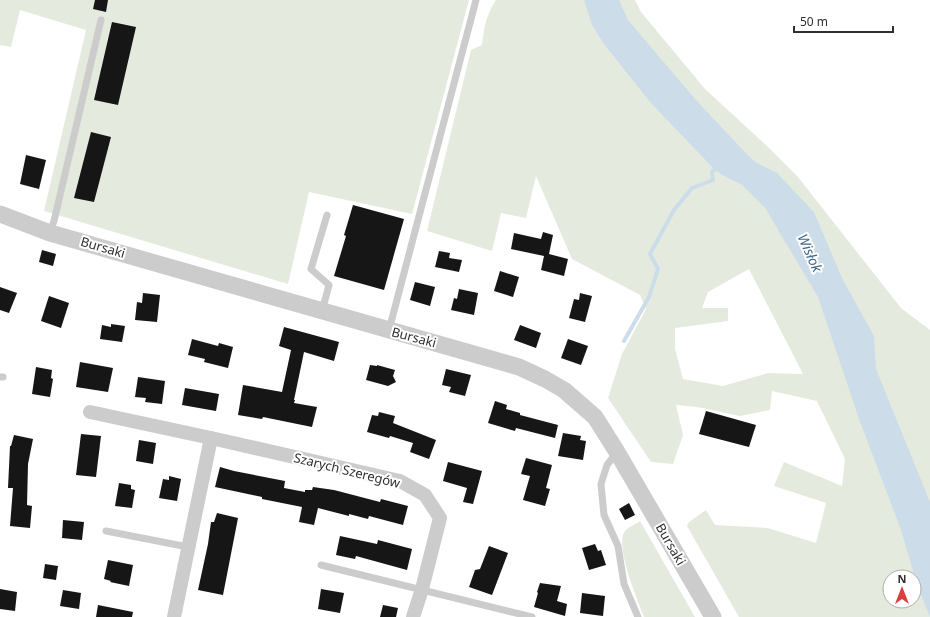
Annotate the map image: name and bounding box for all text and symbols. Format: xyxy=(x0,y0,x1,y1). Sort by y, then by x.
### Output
scale bar xyxy=(794,8,893,34)
text: 50 m xyxy=(800,13,828,30)
water label: Wisłok xyxy=(794,231,828,276)
street label: Bursaki xyxy=(79,232,127,262)
street label: Bursaki xyxy=(390,322,438,352)
street label: Szarych Szeregów xyxy=(292,448,403,492)
street label: Bursaki xyxy=(652,520,690,568)
north arrow xyxy=(882,569,922,609)
text: N xyxy=(898,571,906,586)

